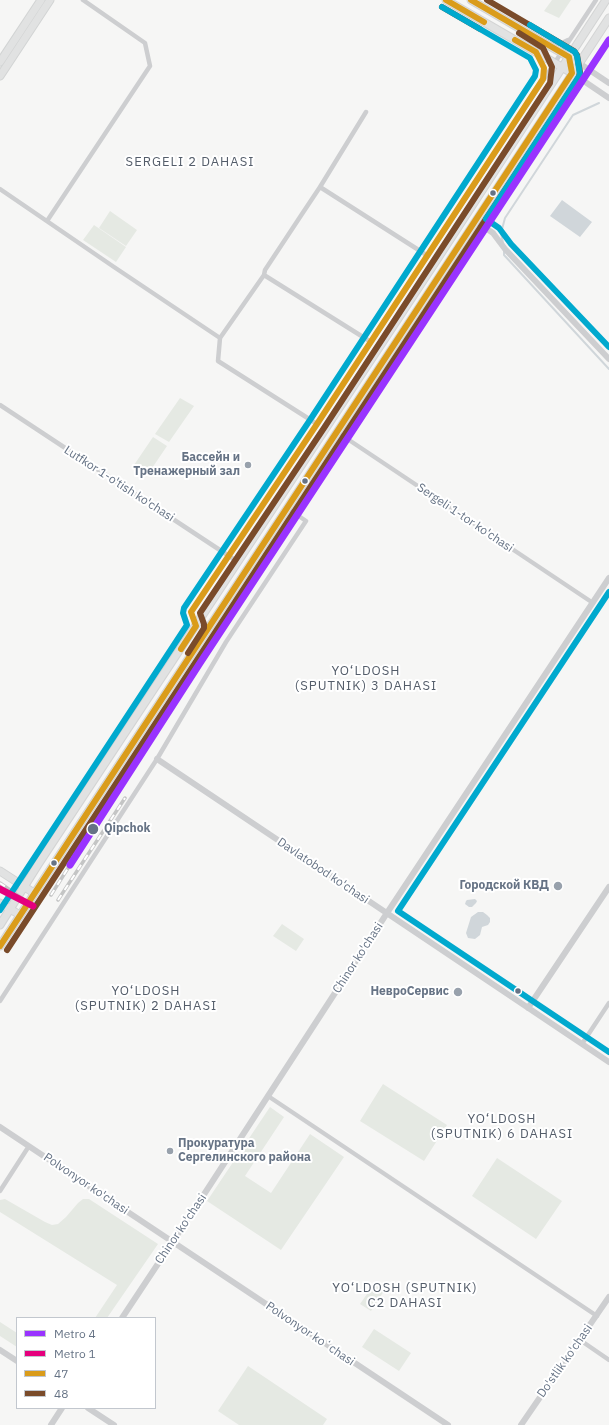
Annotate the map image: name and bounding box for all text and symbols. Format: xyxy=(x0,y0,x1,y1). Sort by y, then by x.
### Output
district label: SERGELI 2 DAHASI xyxy=(126,154,254,170)
unlabelled marker xyxy=(488,188,498,198)
street label: Lutfkor 1-o'tish ko'chasi xyxy=(61,443,177,525)
place label: Бассейн и Тренажерный зал xyxy=(133,451,240,479)
marker: Бассейн и Тренажерный зал xyxy=(243,460,253,470)
unlabelled marker xyxy=(300,476,310,486)
street label: Sergeli 1-tor ko'chasi xyxy=(414,480,516,556)
district label: YO‘LDOSH (SPUTNIK) 3 DAHASI xyxy=(295,663,437,694)
marker: Qipchok xyxy=(86,822,100,836)
place label: Qipchok xyxy=(104,822,150,836)
street label: Davlatobod ko'chasi xyxy=(274,835,372,907)
unlabelled marker xyxy=(49,858,59,868)
place label: Городской КВД xyxy=(460,879,549,893)
marker: Городской КВД xyxy=(552,880,564,892)
street label: Chinor ko'chasi xyxy=(330,920,386,996)
district label: YO‘LDOSH (SPUTNIK) 2 DAHASI xyxy=(75,983,217,1014)
place label: НевроСервис xyxy=(370,985,449,999)
marker: НевроСервис xyxy=(452,986,464,998)
unlabelled marker xyxy=(513,986,523,996)
district label: YO‘LDOSH (SPUTNIK) 6 DAHASI xyxy=(431,1111,573,1142)
place label: Прокуратура Сергелинского района xyxy=(178,1137,311,1165)
marker: Прокуратура Сергелинского района xyxy=(165,1146,175,1156)
street label: Polvonyor ko'chasi xyxy=(41,1150,131,1218)
street label: Chinor ko'chasi xyxy=(152,1191,210,1267)
district label: YO‘LDOSH (SPUTNIK) C2 DAHASI xyxy=(332,1280,478,1311)
street label: Polvonyor koʻchasi xyxy=(263,1299,357,1369)
legend xyxy=(16,1317,156,1409)
street label: Do'stlik ko'chasi xyxy=(534,1322,596,1400)
text: Metro 4 xyxy=(54,1326,96,1341)
text: Metro 1 xyxy=(54,1346,96,1361)
text: 47 xyxy=(54,1366,68,1381)
text: 48 xyxy=(54,1386,68,1401)

